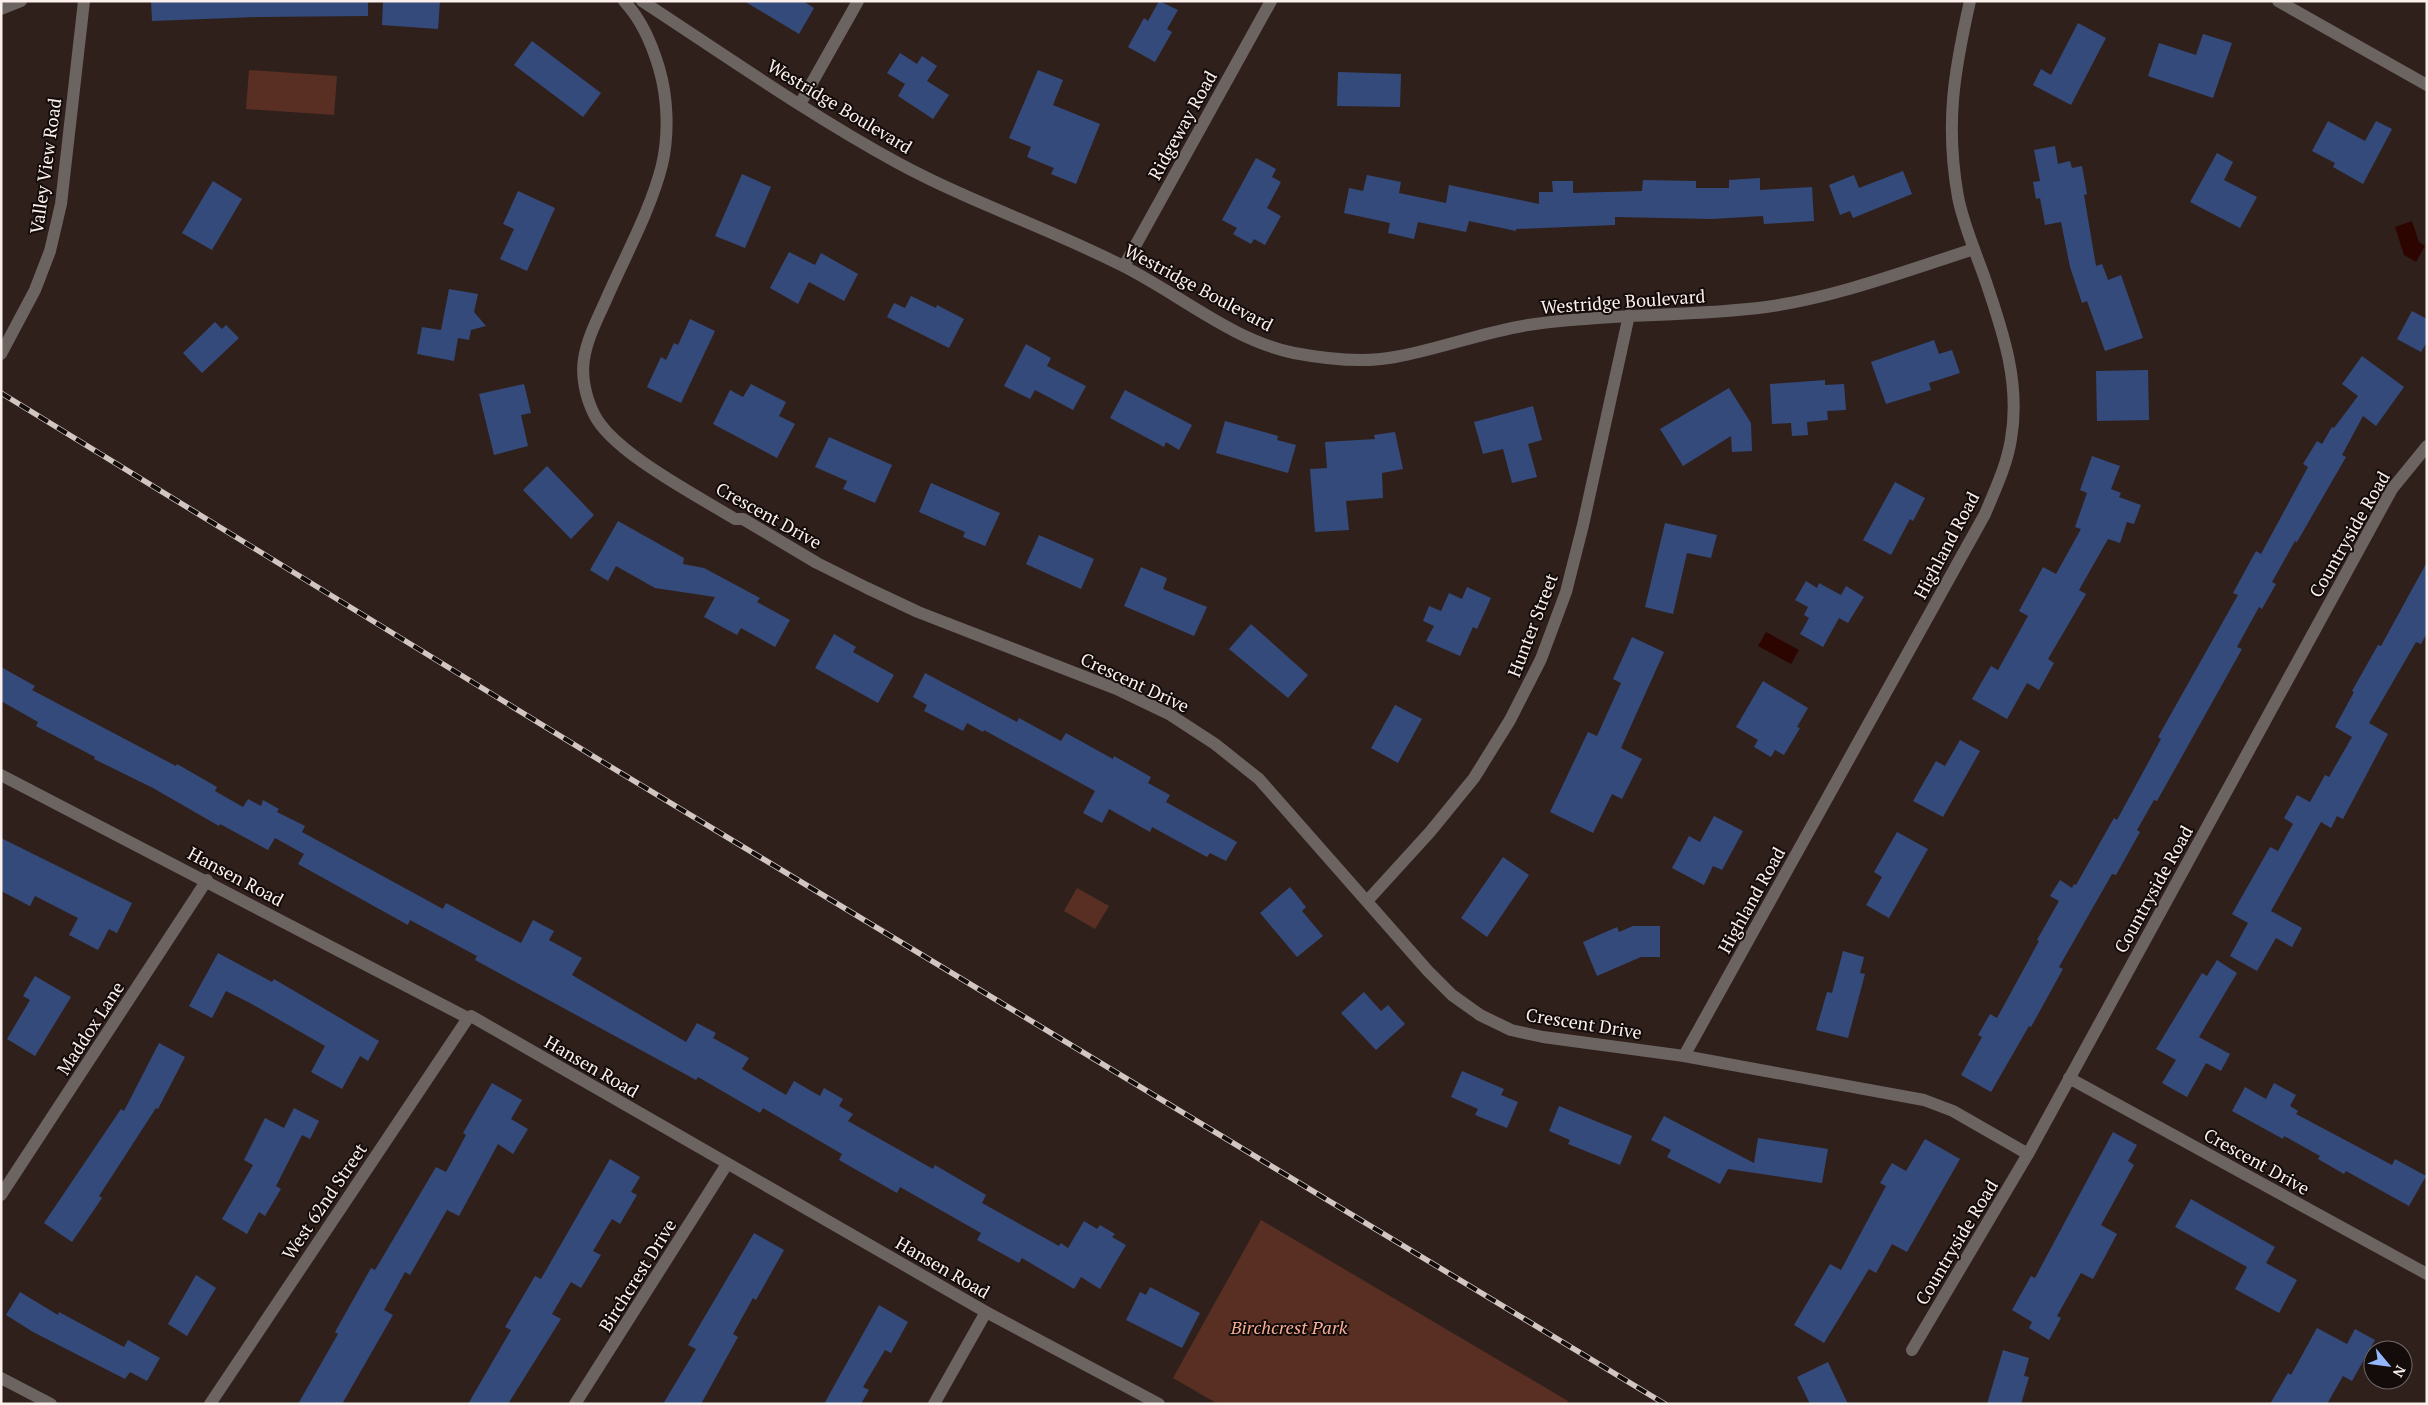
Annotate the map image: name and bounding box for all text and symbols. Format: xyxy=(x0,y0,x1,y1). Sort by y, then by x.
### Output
street label: Westridge Boulevard xyxy=(763,53,917,159)
street label: Ridgeway Road xyxy=(1142,66,1222,184)
street label: Valley View Road xyxy=(24,97,66,235)
street label: Westridge Boulevard xyxy=(1121,238,1277,336)
street label: Westridge Boulevard xyxy=(1540,283,1706,319)
street label: Countryside Road xyxy=(2303,467,2395,601)
street label: Crescent Drive xyxy=(712,476,826,554)
street label: Highland Road xyxy=(1908,487,1984,603)
street label: Hunter Street xyxy=(1501,569,1563,680)
street label: Crescent Drive xyxy=(1077,646,1193,718)
street label: Countryside Road xyxy=(2108,821,2198,957)
street label: Hansen Road xyxy=(184,841,288,911)
street label: Highland Road xyxy=(1712,842,1790,958)
street label: Maddox Lane xyxy=(51,977,129,1079)
street label: Crescent Drive xyxy=(1524,1002,1644,1044)
street label: Hansen Road xyxy=(541,1029,643,1103)
street label: Crescent Drive xyxy=(2200,1122,2314,1200)
street label: West 62nd Street xyxy=(276,1138,372,1264)
street label: Countryside Road xyxy=(1909,1175,2003,1309)
street label: Birchcrest Drive xyxy=(593,1214,681,1336)
street label: Hansen Road xyxy=(892,1230,994,1304)
park label: Birchcrest Park xyxy=(1230,1315,1348,1339)
north arrow xyxy=(2363,1340,2413,1390)
text: N xyxy=(2389,1362,2411,1381)

